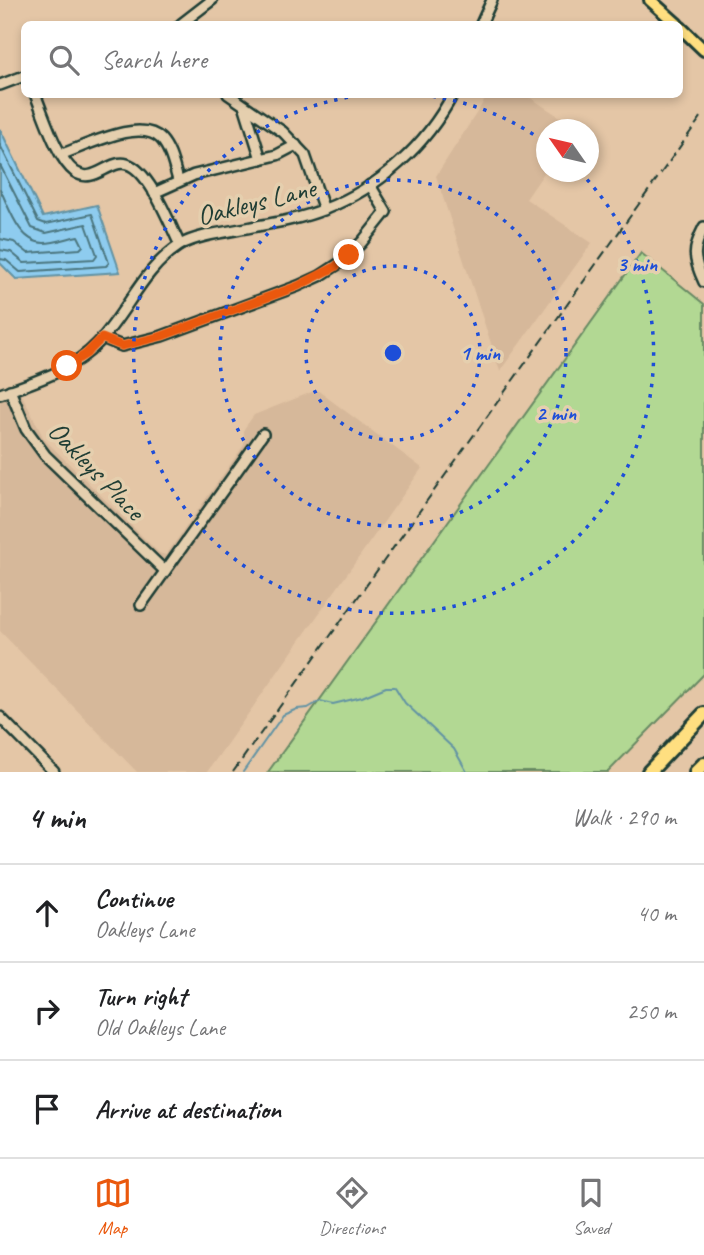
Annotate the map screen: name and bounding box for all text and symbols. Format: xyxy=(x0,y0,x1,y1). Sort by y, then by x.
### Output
search box xyxy=(21,21,683,98)
icon: search xyxy=(45,41,83,79)
text: Search here xyxy=(101,43,207,76)
north arrow xyxy=(536,119,599,182)
street label: Oakleys Lane xyxy=(193,169,321,233)
route end xyxy=(333,239,364,270)
text: 3 min xyxy=(617,251,657,277)
text: 1 min xyxy=(460,340,500,366)
centre of rings xyxy=(381,341,405,365)
route start xyxy=(51,350,82,381)
text: 2 min xyxy=(536,400,576,426)
street label: Oakleys Place xyxy=(41,413,154,529)
text: 4 min xyxy=(28,799,85,837)
text: Walk · 290 m xyxy=(572,803,676,832)
text: Continue xyxy=(95,882,173,915)
icon: ahead xyxy=(28,894,66,932)
text: 40 m xyxy=(637,899,676,928)
text: Oakleys Lane xyxy=(95,915,195,944)
text: Turn right xyxy=(95,980,186,1013)
icon: right xyxy=(28,992,66,1030)
text: 250 m xyxy=(627,997,676,1026)
text: Old Oakleys Lane xyxy=(95,1013,225,1042)
icon: arrive xyxy=(28,1090,66,1128)
text: Arrive at destination xyxy=(95,1093,281,1126)
tab: Map xyxy=(94,1174,132,1240)
tab: Directions xyxy=(319,1174,385,1240)
tab: Saved xyxy=(572,1174,610,1240)

